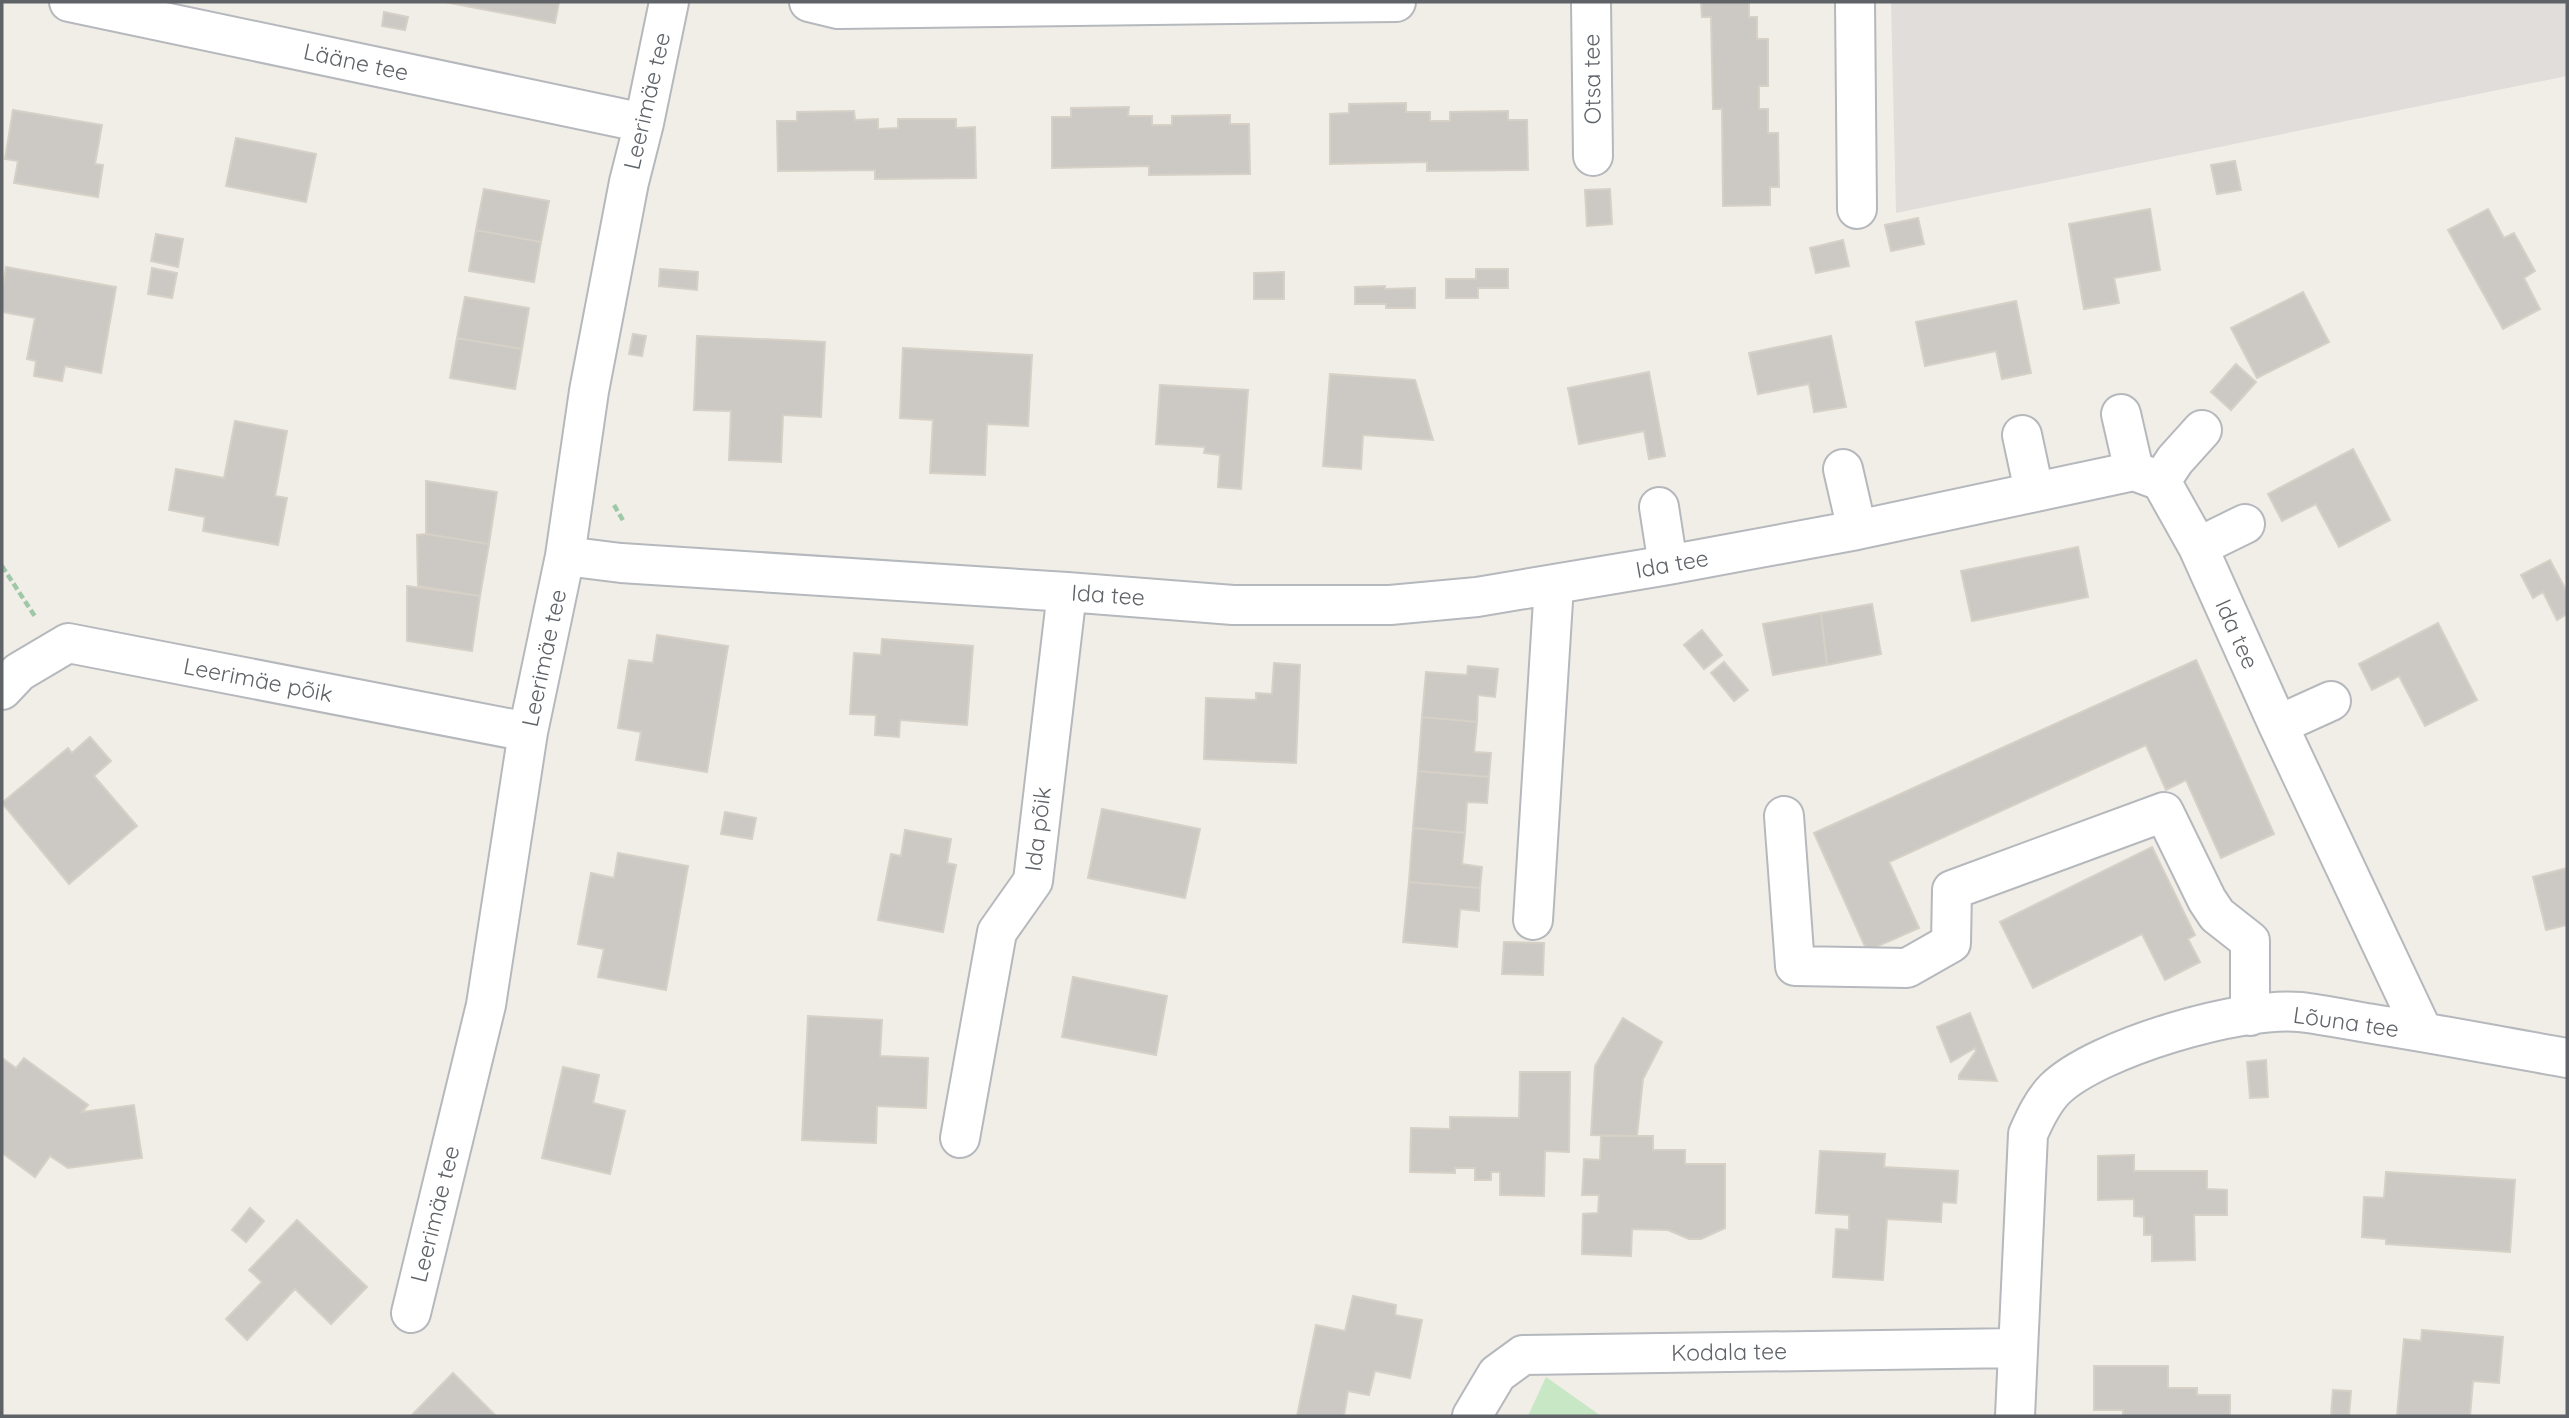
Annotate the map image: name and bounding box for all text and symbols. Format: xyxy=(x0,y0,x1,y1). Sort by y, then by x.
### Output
street label: Leerimäe tee xyxy=(617,29,676,172)
street label: Otsa tee xyxy=(1576,33,1607,125)
street label: Lääne tee xyxy=(301,36,411,87)
street label: Ida tee xyxy=(1633,543,1711,584)
street label: Ida tee xyxy=(1070,577,1146,612)
street label: Leerimäe tee xyxy=(515,586,572,729)
street label: Ida tee xyxy=(2209,594,2266,673)
street label: Leerimäe põik xyxy=(181,651,335,708)
street label: Ida põik xyxy=(1018,785,1057,873)
street label: Lõuna tee xyxy=(2291,1000,2401,1043)
street label: Leerimäe tee xyxy=(404,1143,466,1285)
street label: Kodala tee xyxy=(1671,1336,1787,1367)

